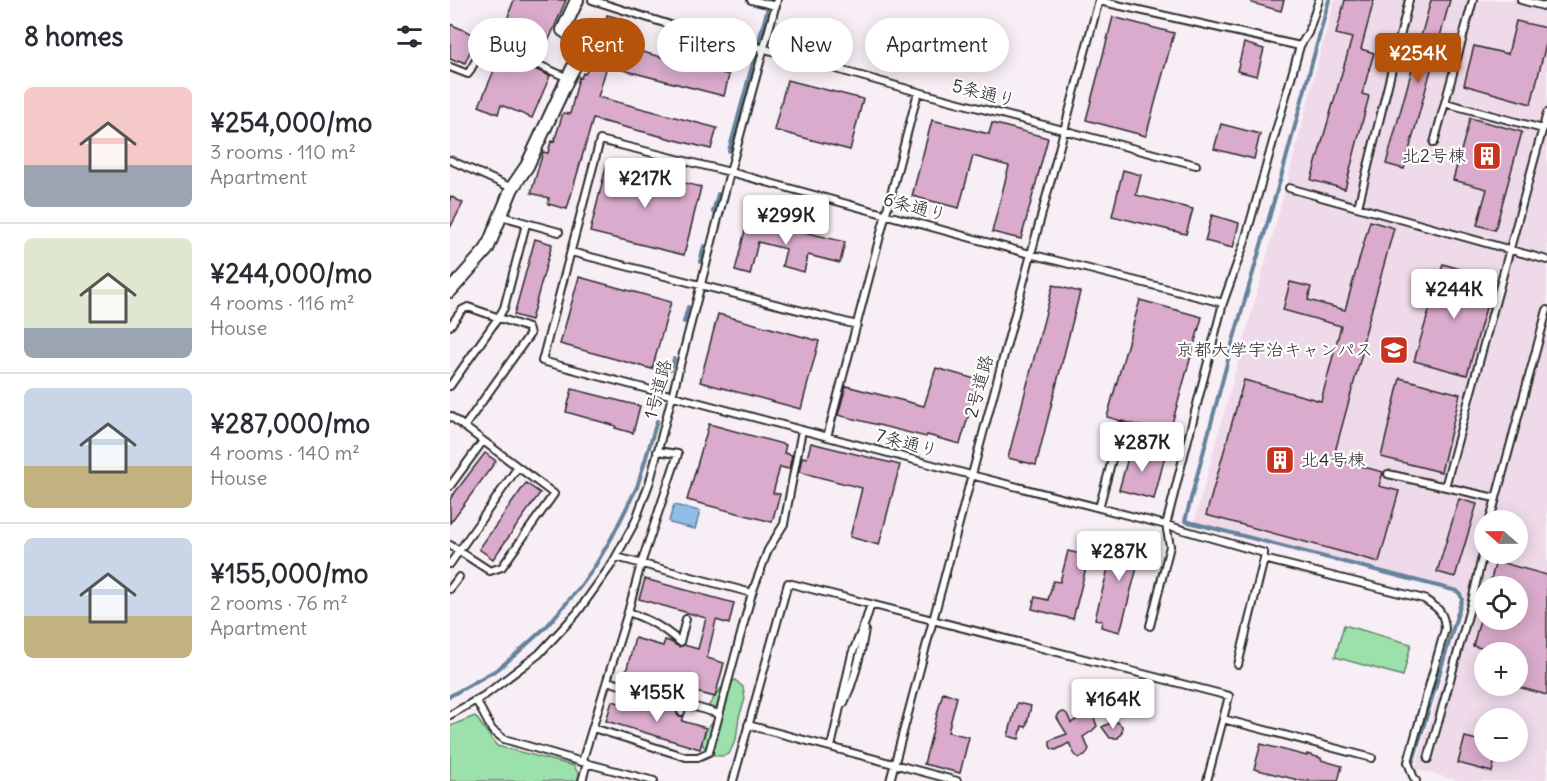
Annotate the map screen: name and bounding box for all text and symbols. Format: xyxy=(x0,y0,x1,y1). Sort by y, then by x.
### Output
chip: Buy xyxy=(468,18,548,72)
chip: Rent xyxy=(560,18,645,72)
chip: Filters xyxy=(657,18,757,72)
chip: New xyxy=(769,18,853,72)
chip: Apartment xyxy=(865,18,1009,72)
text: 8 homes xyxy=(24,20,123,53)
icon: filters xyxy=(393,20,426,53)
pin: ¥254K xyxy=(1376,33,1460,84)
text: ¥254K xyxy=(1389,40,1447,65)
street label: 5条通り xyxy=(950,74,1018,111)
text: ¥254,000/mo xyxy=(210,106,372,139)
icon: home xyxy=(72,111,144,183)
text: 3 rooms · 110 m² xyxy=(210,139,356,164)
building icon: 北2号棟 xyxy=(1471,140,1503,172)
place label: 北2号棟 xyxy=(1402,144,1466,167)
pin: ¥217K xyxy=(603,158,687,209)
text: Apartment xyxy=(210,164,307,189)
text: ¥217K xyxy=(619,165,671,190)
street label: 6条通り xyxy=(881,187,949,226)
pin: ¥299K xyxy=(744,195,828,246)
text: ¥299K xyxy=(757,202,815,227)
text: ¥244,000/mo xyxy=(210,257,372,290)
icon: home xyxy=(72,262,144,334)
pin: ¥244K xyxy=(1412,269,1496,320)
text: ¥244K xyxy=(1425,276,1483,301)
text: 4 rooms · 116 m² xyxy=(210,290,355,315)
text: House xyxy=(210,315,267,340)
school or university icon: 京都大学宇治キャンパス xyxy=(1378,334,1410,366)
place label: 京都大学宇治キャンパス xyxy=(1176,338,1373,361)
street label: 2号道路 xyxy=(959,352,998,420)
street label: 1号道路 xyxy=(638,356,677,421)
text: ¥287,000/mo xyxy=(210,407,370,440)
icon: home xyxy=(72,412,144,484)
pin: ¥287K xyxy=(1100,422,1184,473)
street label: 7条通り xyxy=(874,423,940,462)
text: ¥287K xyxy=(1114,429,1170,454)
text: 4 rooms · 140 m² xyxy=(210,440,360,465)
building icon: 北4号棟 xyxy=(1264,444,1296,476)
place label: 北4号棟 xyxy=(1301,448,1365,471)
text: House xyxy=(210,465,267,490)
north arrow xyxy=(1474,510,1528,564)
map controls xyxy=(1474,510,1528,762)
pin: ¥287K xyxy=(1077,531,1161,582)
text: ¥287K xyxy=(1091,538,1147,563)
text: ¥155,000/mo xyxy=(210,557,368,590)
icon: home xyxy=(72,562,144,634)
button: locate xyxy=(1474,576,1528,630)
text: 2 rooms · 76 m² xyxy=(210,590,348,615)
text: Apartment xyxy=(210,615,307,640)
button: + xyxy=(1474,642,1528,696)
pin: ¥155K xyxy=(615,672,699,723)
text: ¥155K xyxy=(630,679,685,704)
pin: ¥164K xyxy=(1071,679,1155,730)
text: ¥164K xyxy=(1085,686,1141,711)
button: − xyxy=(1474,708,1528,762)

